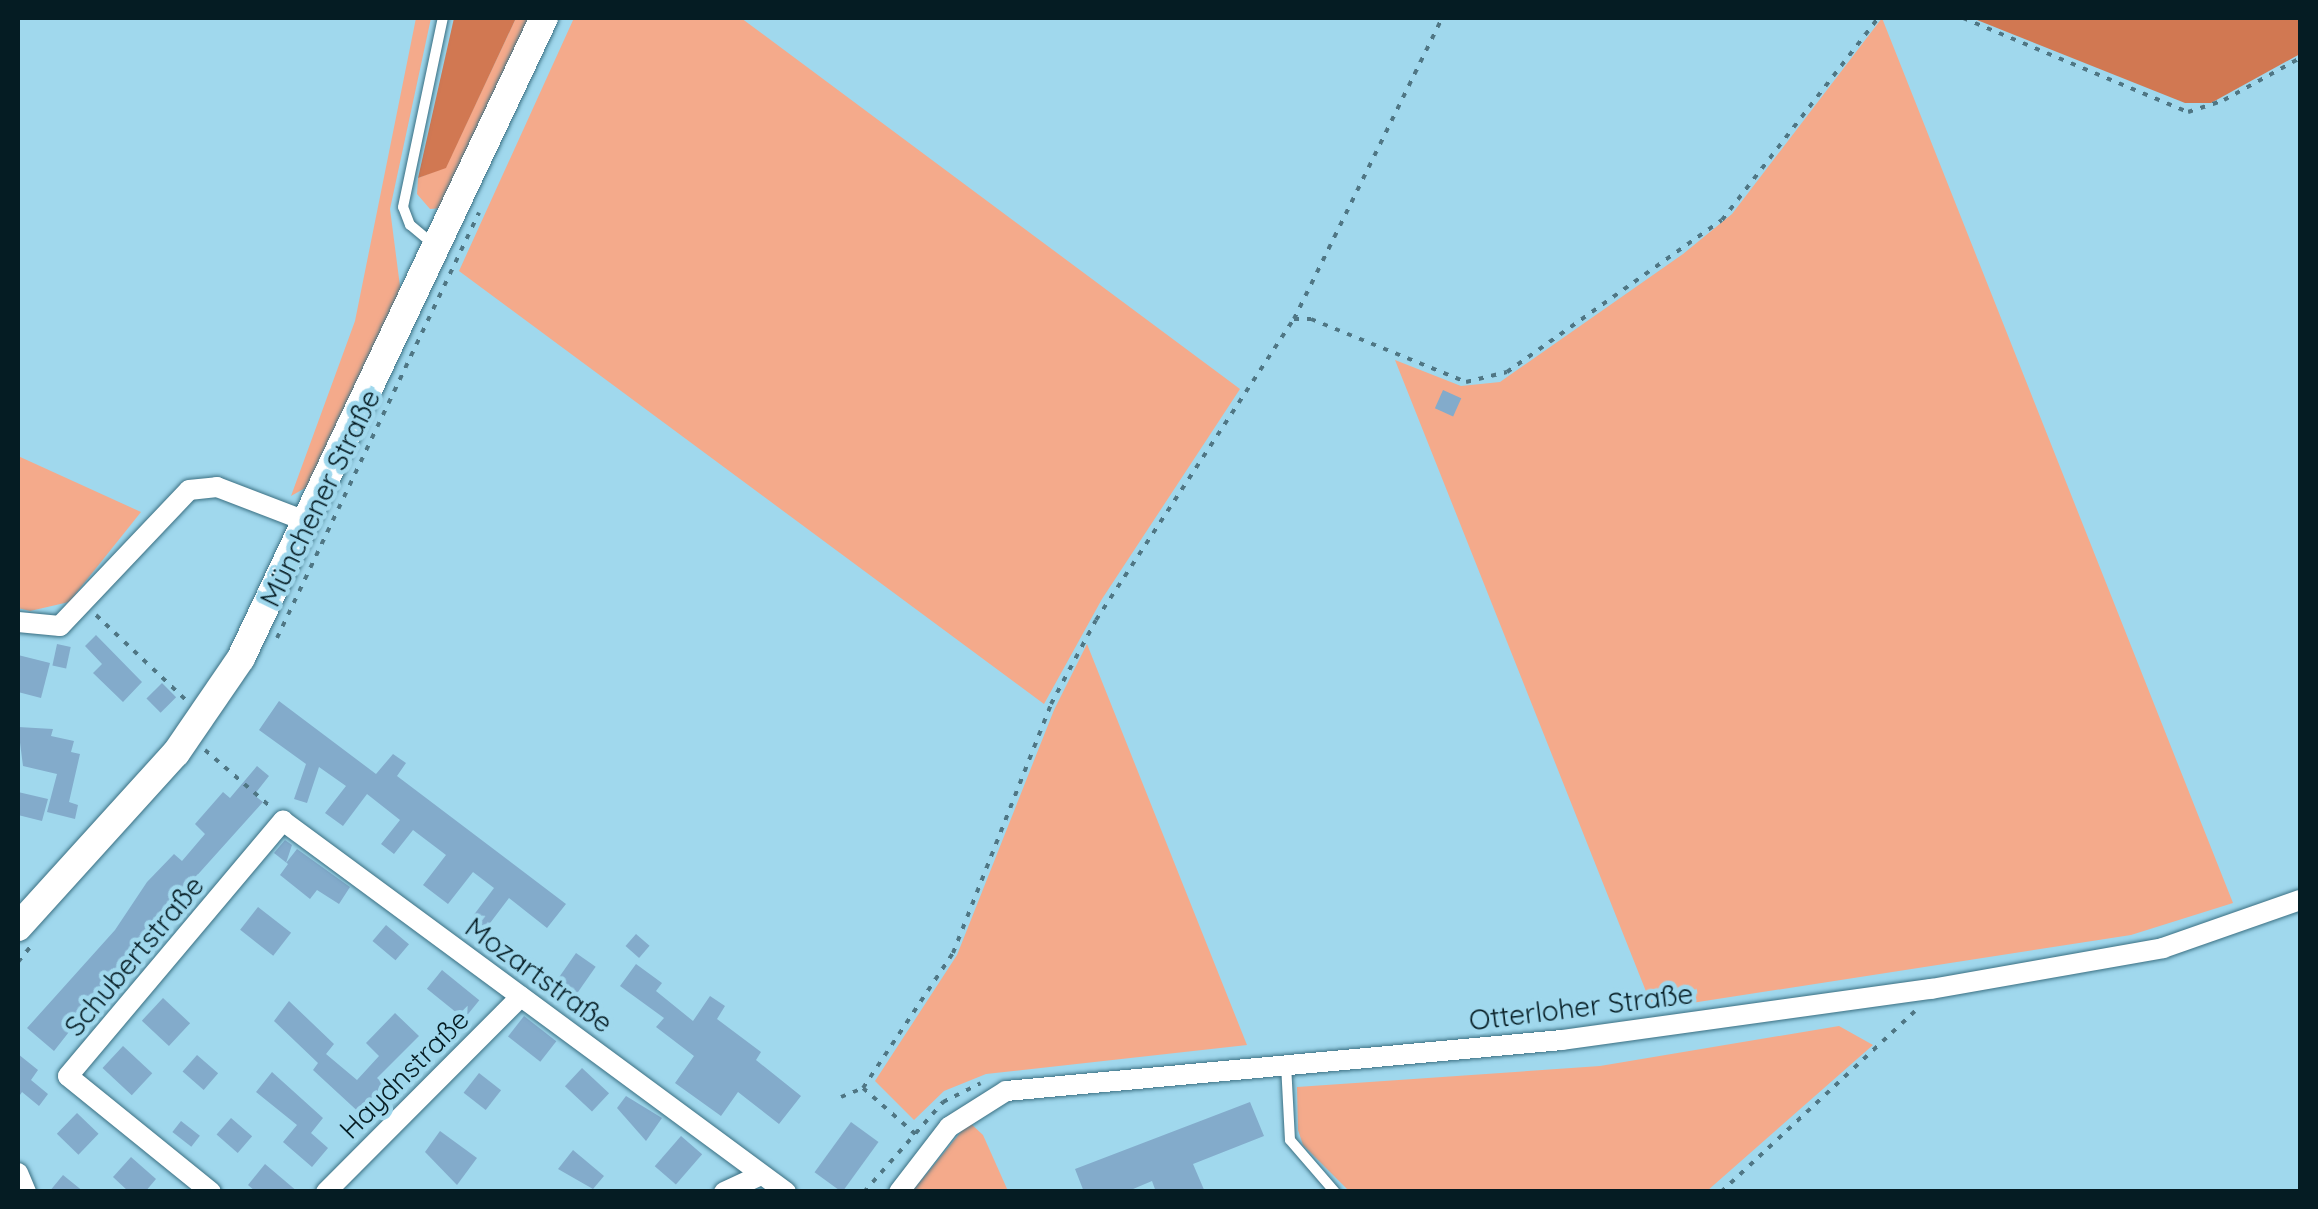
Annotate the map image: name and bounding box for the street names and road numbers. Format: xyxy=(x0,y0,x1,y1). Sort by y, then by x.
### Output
street label: Münchener Straße xyxy=(253,384,387,612)
street label: Schubertstraße xyxy=(57,869,211,1043)
street label: Mozartstraße xyxy=(459,910,619,1040)
street label: Otterloher Straße xyxy=(1467,977,1695,1037)
street label: Haydnstraße xyxy=(332,1002,476,1146)

